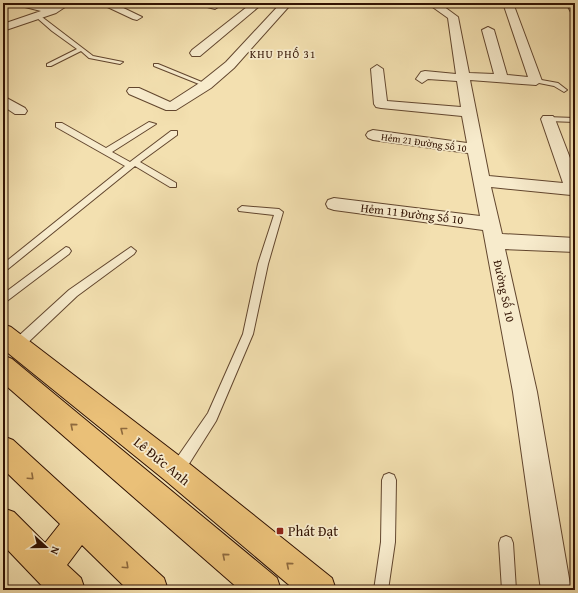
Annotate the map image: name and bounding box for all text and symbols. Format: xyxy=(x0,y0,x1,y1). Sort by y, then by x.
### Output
district label: KHU PHỐ 31 xyxy=(250,46,316,62)
street label: Hẻm 21 Đường Số 10 xyxy=(380,129,468,156)
street label: Hẻm 11 Đường Số 10 xyxy=(360,199,465,228)
street label: Đường Số 10 xyxy=(490,258,519,324)
one-way arrow xyxy=(70,424,77,431)
one-way arrow xyxy=(121,428,128,435)
street label: Lê Đức Anh xyxy=(130,432,195,490)
one-way arrow xyxy=(27,472,34,479)
place label: Phát Đạt xyxy=(288,521,338,541)
marker: Phát Đạt xyxy=(275,526,285,536)
north arrow xyxy=(26,527,66,567)
text: N xyxy=(46,544,64,557)
one-way arrow xyxy=(222,553,230,560)
one-way arrow xyxy=(122,561,129,568)
one-way arrow xyxy=(287,563,294,570)

